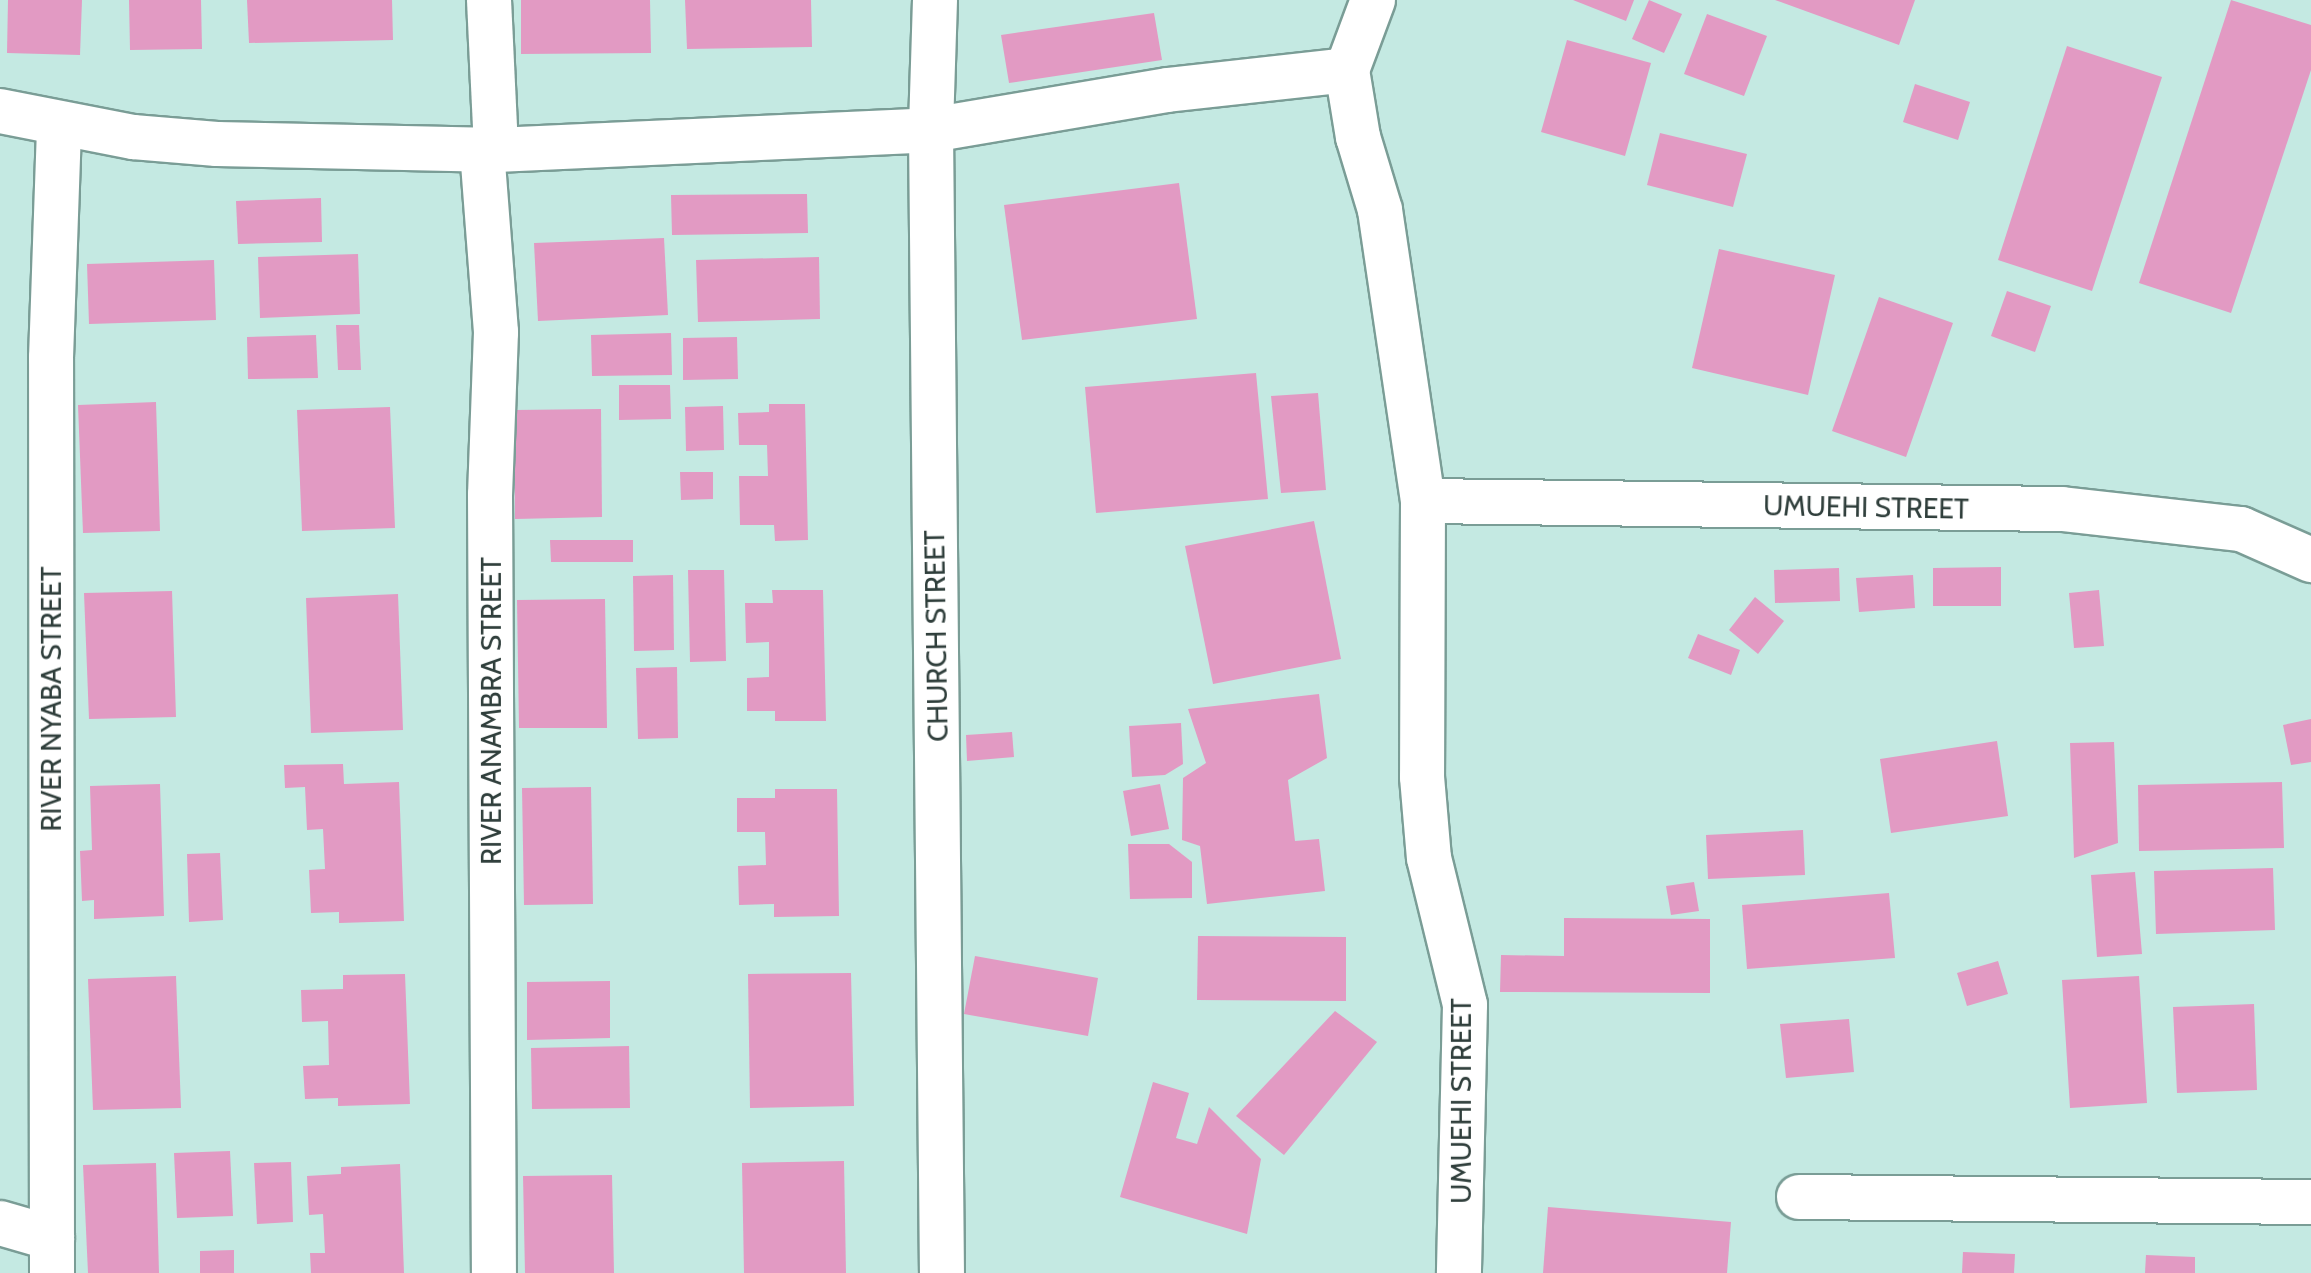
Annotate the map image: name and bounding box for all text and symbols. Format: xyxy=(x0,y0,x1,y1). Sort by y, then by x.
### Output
street label: UMUEHI STREET xyxy=(1763,488,1969,526)
street label: CHURCH STREET xyxy=(917,530,955,742)
street label: RIVER ANAMBRA STREET xyxy=(474,557,508,865)
street label: RIVER NYABA STREET xyxy=(34,566,68,832)
street label: UMUEHI STREET xyxy=(1444,998,1478,1204)

